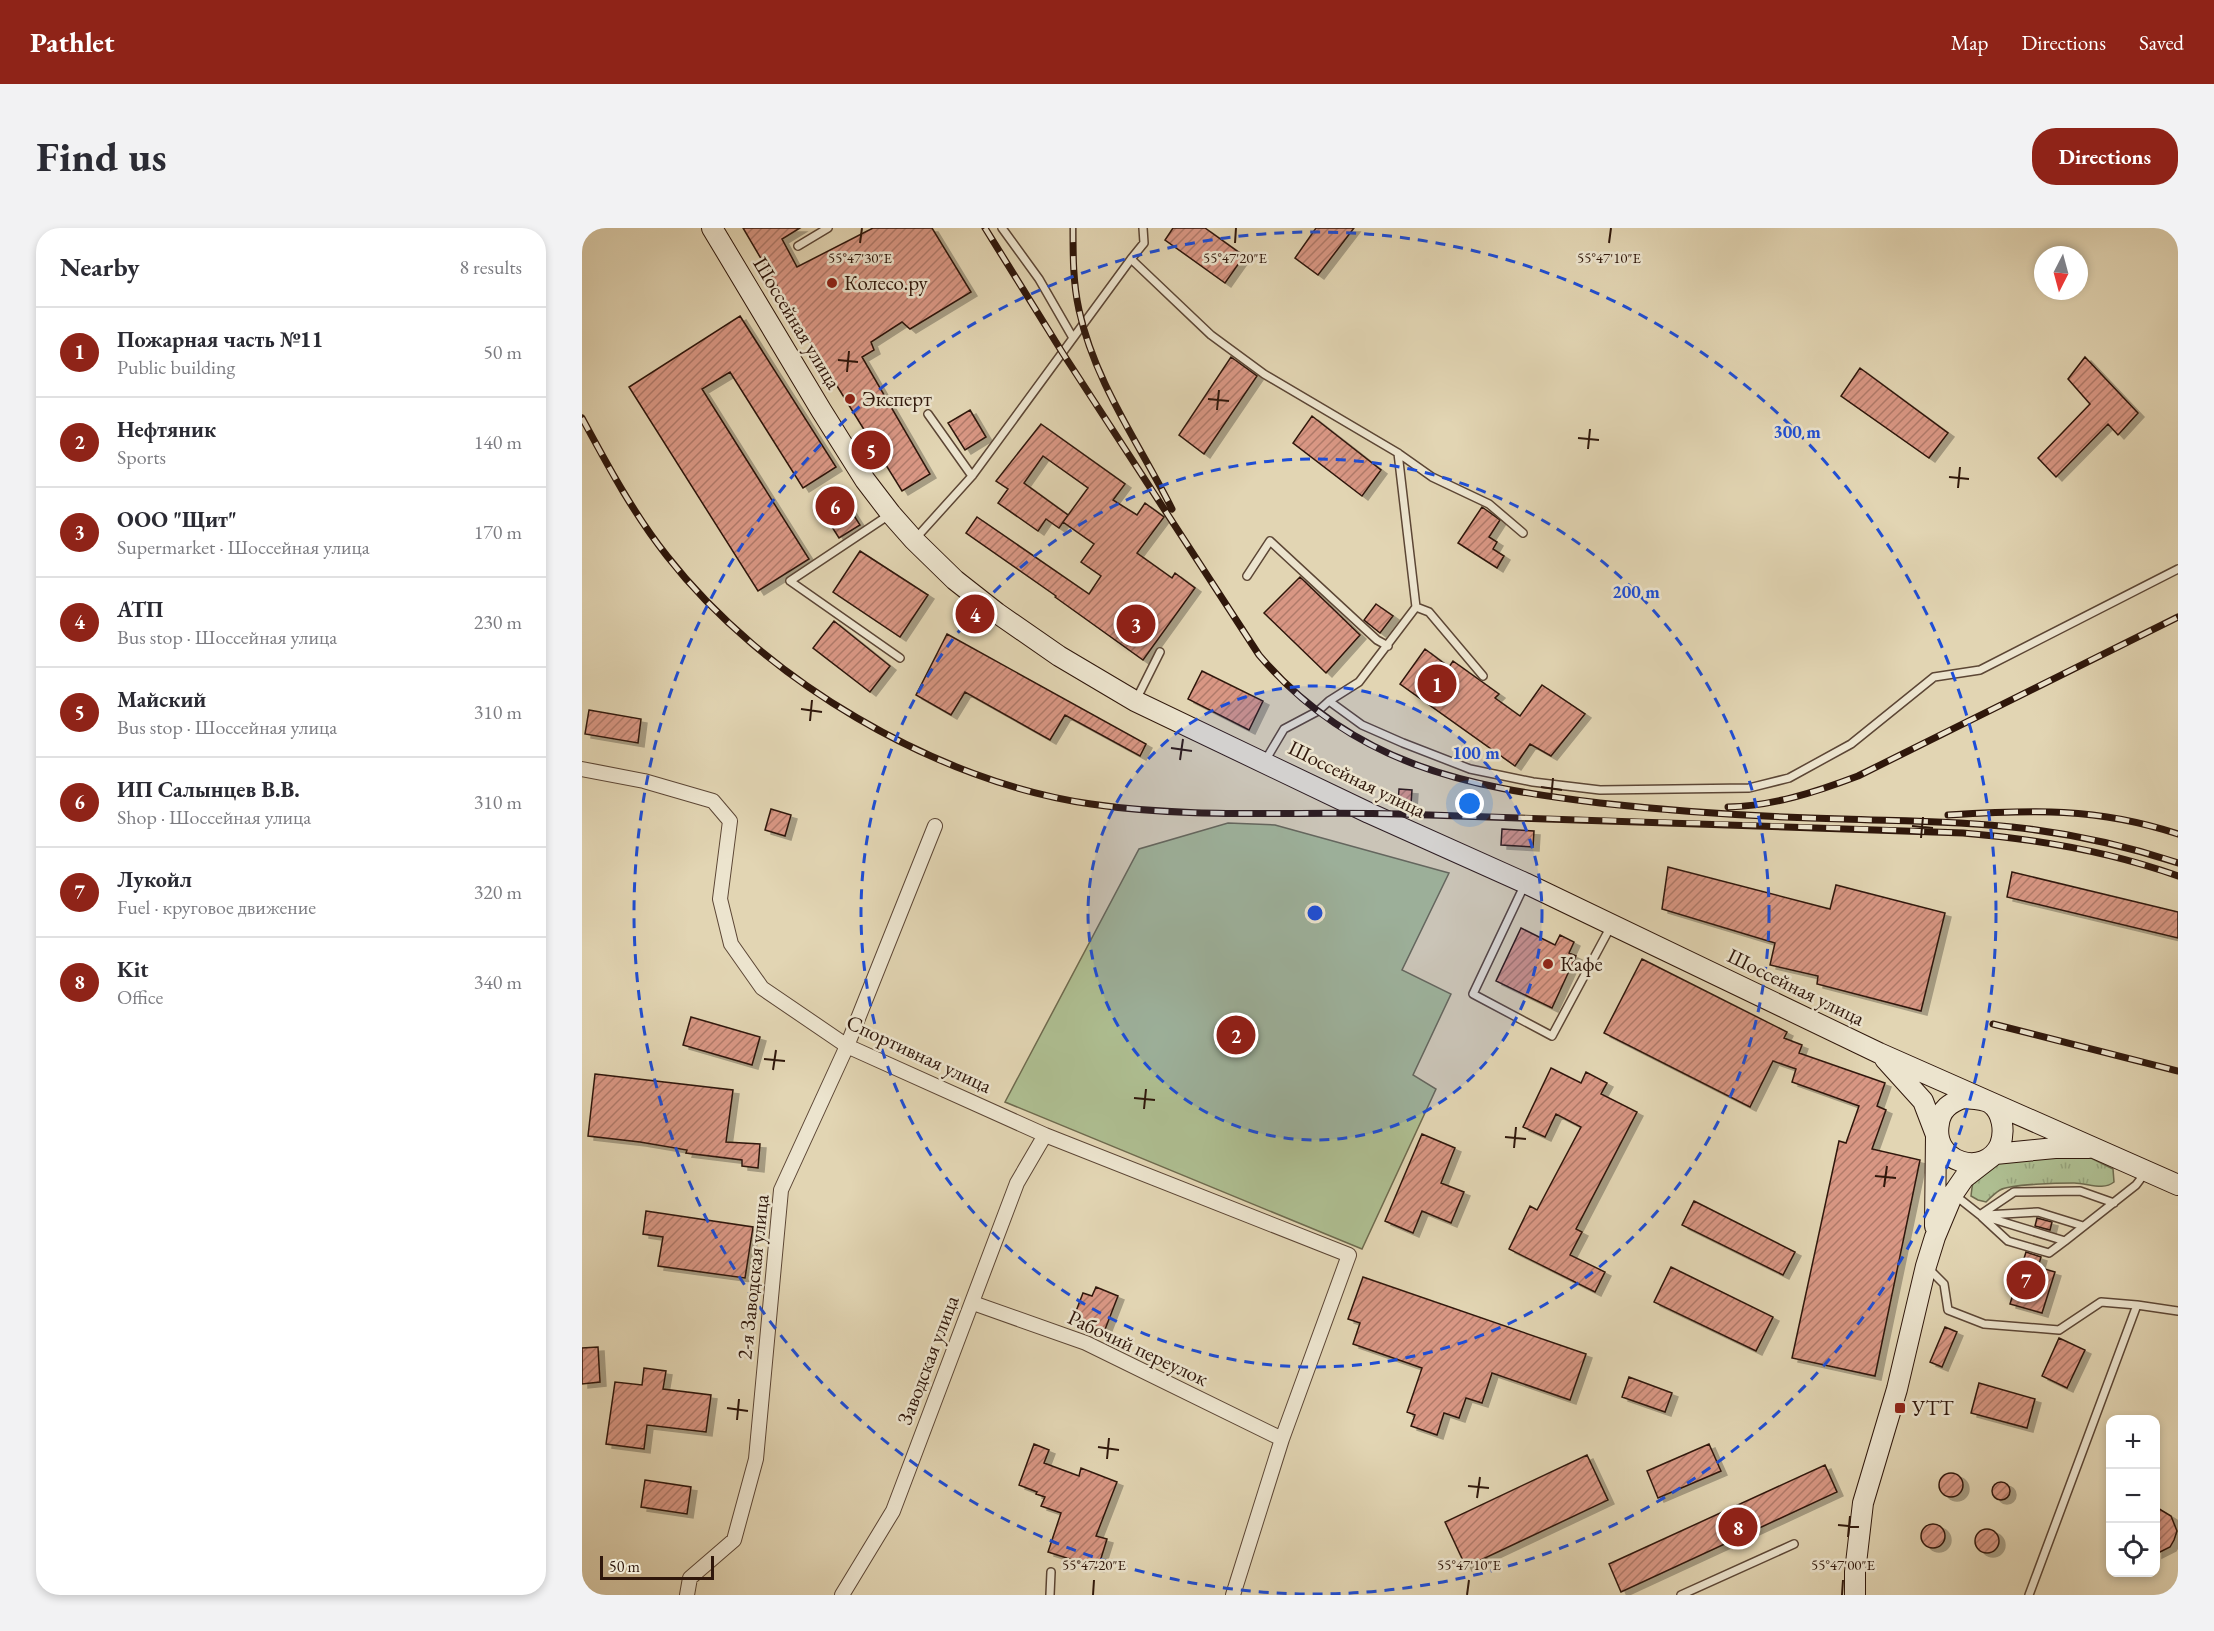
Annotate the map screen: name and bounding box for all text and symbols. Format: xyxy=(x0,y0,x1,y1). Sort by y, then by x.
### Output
text: Pathlet xyxy=(30,24,114,60)
text: Map xyxy=(1951,29,1988,56)
text: Directions xyxy=(2021,29,2106,56)
text: Saved xyxy=(2139,29,2184,56)
button: Directions xyxy=(2032,128,2178,185)
text: Find us xyxy=(36,129,167,184)
north arrow xyxy=(2034,246,2088,300)
text: 55°47'30"E xyxy=(828,248,893,267)
text: 55°47'20"E xyxy=(1203,248,1268,267)
text: 55°47'10"E xyxy=(1577,248,1642,267)
text: Nearby xyxy=(60,250,140,284)
street label: Шоссейная улица xyxy=(747,252,848,394)
text: 8 results xyxy=(459,254,522,280)
place label: Колесо.ру xyxy=(844,269,929,296)
marker: Колесо.ру xyxy=(825,276,839,290)
text: Пожарная часть №11 xyxy=(117,325,323,354)
text: 1 xyxy=(74,339,85,365)
text: 50 m xyxy=(483,339,522,365)
text: Public building xyxy=(117,354,235,380)
place label: Эксперт xyxy=(862,385,932,412)
marker: Эксперт xyxy=(843,392,857,406)
text: Нефтяник xyxy=(117,415,216,444)
text: 300 m xyxy=(1773,420,1821,443)
pin: 5 xyxy=(852,428,890,472)
text: 2 xyxy=(74,429,85,455)
text: 140 m xyxy=(474,429,522,455)
text: Sports xyxy=(117,444,166,470)
pin: 6 xyxy=(816,484,854,528)
text: ООО "Щит" xyxy=(117,505,237,534)
text: 3 xyxy=(74,519,85,545)
text: 170 m xyxy=(474,519,522,545)
text: Supermarket · Шоссейная улица xyxy=(117,534,370,560)
text: 200 m xyxy=(1612,580,1660,603)
pin: 4 xyxy=(956,592,994,636)
text: АТП xyxy=(117,595,163,624)
pin: 3 xyxy=(1116,602,1156,646)
text: 4 xyxy=(74,609,85,635)
text: 230 m xyxy=(474,609,522,635)
text: Bus stop · Шоссейная улица xyxy=(117,624,337,650)
pin: 1 xyxy=(1418,662,1456,706)
text: Майский xyxy=(117,685,206,714)
text: 5 xyxy=(74,699,85,725)
text: 310 m xyxy=(474,699,522,725)
text: Bus stop · Шоссейная улица xyxy=(117,714,337,740)
street label: Шоссейная улица xyxy=(1284,734,1431,824)
text: 100 m xyxy=(1452,741,1500,764)
text: ИП Салынцев В.В. xyxy=(117,775,300,804)
text: 6 xyxy=(74,789,85,815)
text: 310 m xyxy=(474,789,522,815)
your location xyxy=(1455,789,1484,818)
text: Shop · Шоссейная улица xyxy=(117,804,311,830)
text: Лукойл xyxy=(117,865,192,894)
text: 7 xyxy=(74,879,85,905)
text: 320 m xyxy=(474,879,522,905)
text: Fuel · круговое движение xyxy=(117,894,316,920)
centre of rings xyxy=(1305,903,1325,923)
street label: Шоссейная улица xyxy=(1723,942,1870,1032)
place label: Кафе xyxy=(1560,950,1603,977)
text: Kit xyxy=(117,955,149,984)
marker: Кафе xyxy=(1541,957,1555,971)
text: 8 xyxy=(74,969,85,995)
text: 340 m xyxy=(474,969,522,995)
text: Office xyxy=(117,984,163,1010)
street label: Спортивная улица xyxy=(842,1008,997,1099)
pin: 2 xyxy=(1216,1012,1256,1058)
street label: 2-я Заводская улица xyxy=(730,1192,775,1361)
pin: 7 xyxy=(2006,1258,2046,1302)
street label: Заводская улица xyxy=(890,1291,965,1428)
street label: Рабочий переулок xyxy=(1064,1303,1213,1392)
place label: УТТ xyxy=(1911,1394,1954,1421)
marker: УТТ xyxy=(1893,1401,1907,1415)
map controls xyxy=(2106,1415,2160,1577)
button: + xyxy=(2106,1415,2160,1469)
button: − xyxy=(2106,1469,2160,1523)
pin: 8 xyxy=(1718,1504,1758,1550)
button: locate xyxy=(2106,1523,2160,1577)
scale bar xyxy=(600,1553,714,1580)
text: 55°47'20"E xyxy=(1062,1555,1127,1574)
text: 55°47'10"E xyxy=(1437,1555,1502,1574)
text: 55°47'00"E xyxy=(1811,1555,1876,1574)
text: 50 m xyxy=(609,1556,640,1577)

